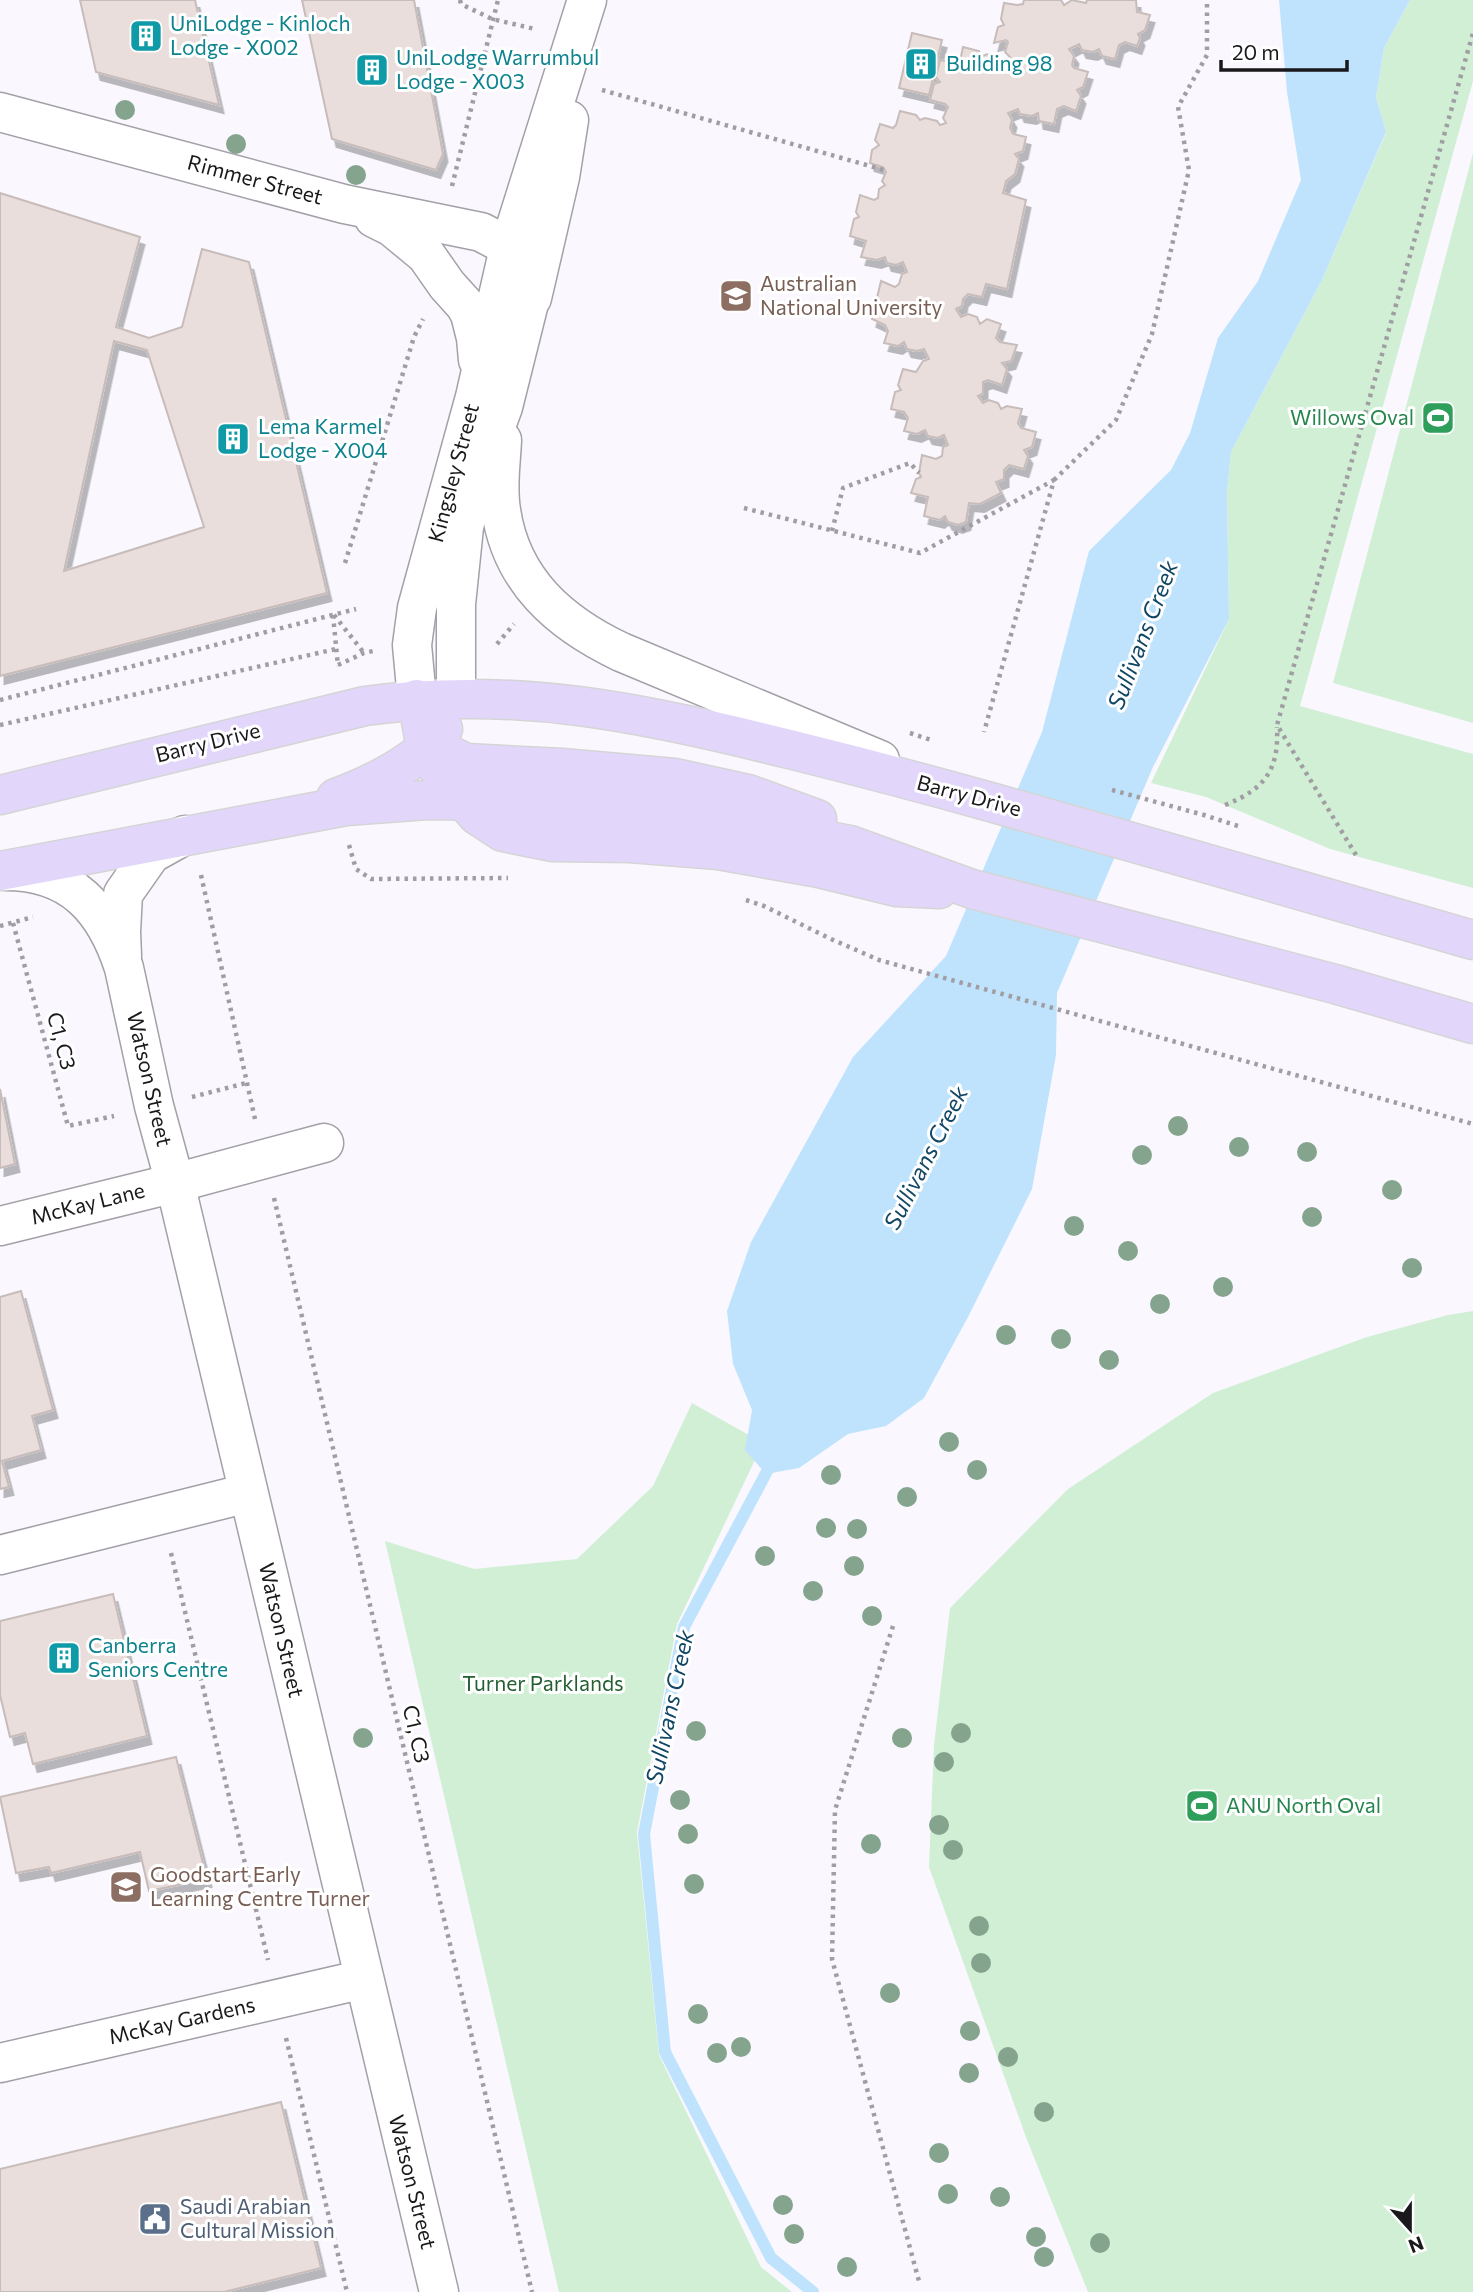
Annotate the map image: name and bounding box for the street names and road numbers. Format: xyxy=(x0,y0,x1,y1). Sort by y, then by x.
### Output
street label: Rimmer Street xyxy=(185,148,326,209)
street label: Kingsley Street xyxy=(422,400,483,545)
street label: Barry Drive xyxy=(153,716,263,767)
street label: Barry Drive xyxy=(915,769,1024,820)
street label: C1, C3 xyxy=(43,1009,82,1072)
street label: Watson Street xyxy=(123,1009,178,1148)
street label: McKay Lane xyxy=(28,1176,147,1229)
street label: Watson Street xyxy=(255,1560,310,1699)
street label: C1, C3 xyxy=(399,1702,436,1765)
street label: McKay Gardens xyxy=(106,1991,257,2049)
street label: Watson Street xyxy=(385,2112,442,2251)

